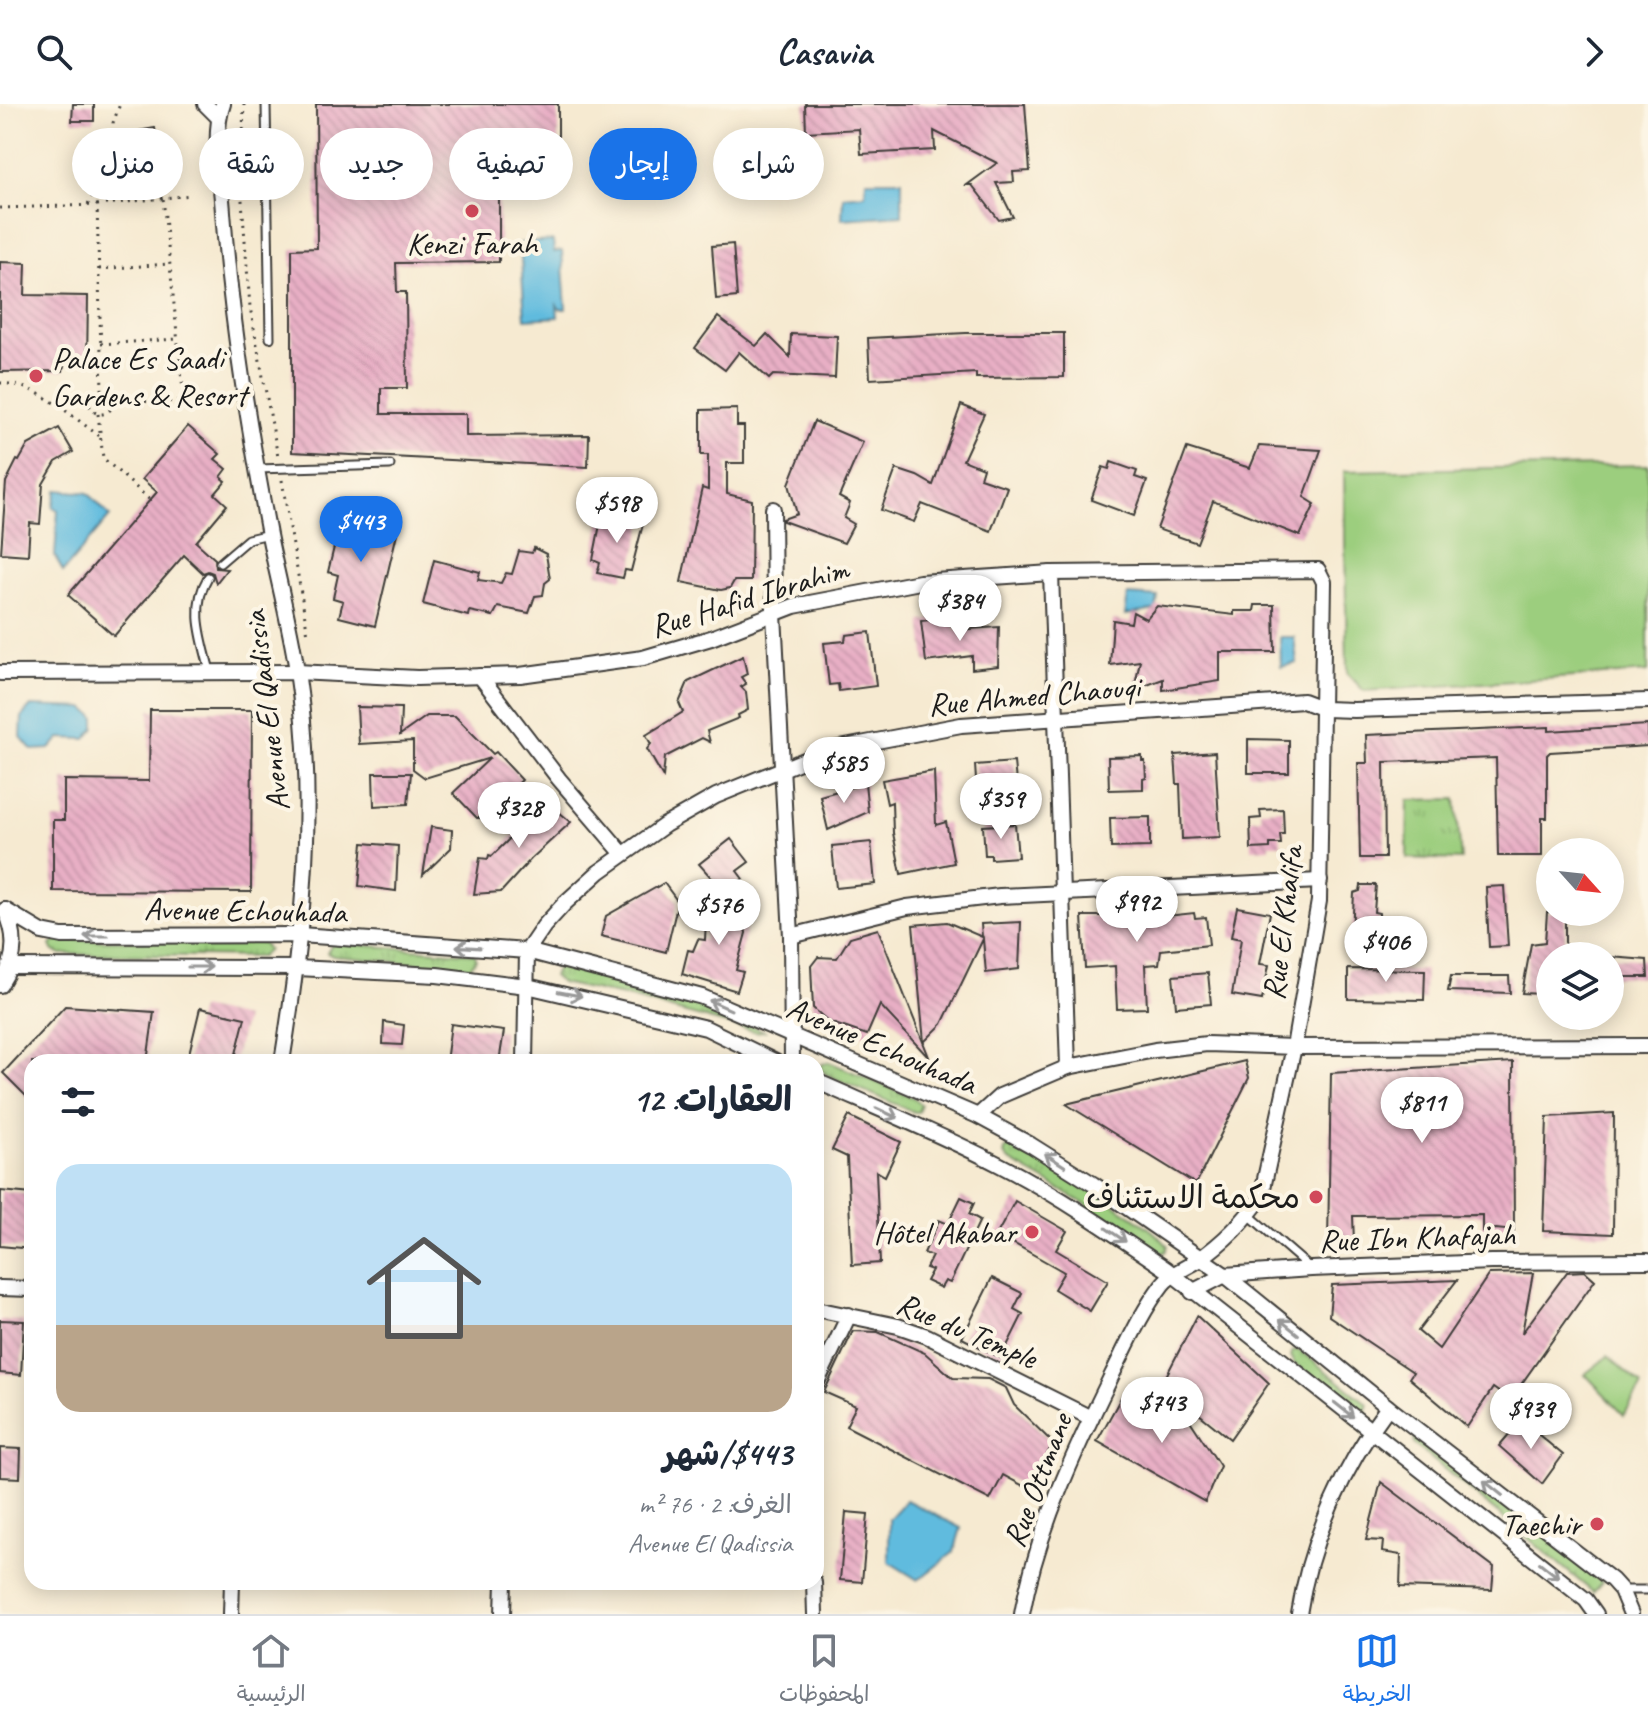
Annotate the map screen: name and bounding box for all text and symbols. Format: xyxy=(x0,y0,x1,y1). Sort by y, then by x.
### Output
text: Casavia xyxy=(776,29,872,75)
icon: search xyxy=(32,30,76,74)
icon: forward xyxy=(1572,30,1616,74)
chip: منزل xyxy=(72,128,183,200)
chip: شقة xyxy=(199,128,304,200)
chip: جديد xyxy=(320,128,433,200)
chip: تصفية xyxy=(449,128,573,200)
chip: إيجار xyxy=(589,128,697,200)
chip: شراء xyxy=(713,128,824,200)
marker: Kenzi Farah xyxy=(463,202,481,220)
place label: Kenzi Farah xyxy=(407,223,539,264)
place label: Palace Es Saadi Gardens & Resort xyxy=(52,338,251,416)
marker: Palace Es Saadi Gardens & Resort xyxy=(27,367,45,385)
pin: $598 xyxy=(570,477,664,545)
text: $598 xyxy=(594,486,640,519)
pin: $443 xyxy=(314,496,408,564)
text: $443 xyxy=(338,505,384,538)
street label: Rue Hafid Ibrahim xyxy=(645,547,855,647)
pin: $384 xyxy=(913,575,1007,643)
text: $384 xyxy=(937,584,983,617)
street label: Avenue El Qadissia xyxy=(234,606,299,814)
street label: Rue Ahmed Chaouqi xyxy=(926,665,1146,725)
pin: $585 xyxy=(797,737,891,805)
text: $585 xyxy=(821,746,867,779)
pin: $359 xyxy=(954,773,1048,841)
pin: $328 xyxy=(472,782,566,850)
text: $359 xyxy=(978,782,1024,815)
text: $328 xyxy=(496,791,542,824)
north arrow xyxy=(1536,838,1624,926)
map controls xyxy=(1536,838,1624,1030)
street label: Rue El Khalifa xyxy=(1253,841,1313,1002)
pin: $992 xyxy=(1090,876,1184,944)
pin: $576 xyxy=(672,879,766,947)
text: $992 xyxy=(1114,885,1160,918)
street label: Avenue Echouhada xyxy=(143,888,349,933)
text: $576 xyxy=(696,888,742,921)
pin: $406 xyxy=(1339,916,1433,984)
text: $406 xyxy=(1362,925,1410,958)
one-way arrow xyxy=(83,928,110,944)
one-way arrow xyxy=(455,939,482,954)
button: layers xyxy=(1536,942,1624,1030)
one-way arrow xyxy=(186,959,213,975)
street label: Avenue Echouhada xyxy=(781,987,985,1105)
one-way arrow xyxy=(557,988,583,1003)
one-way arrow xyxy=(708,997,732,1012)
pin: $811 xyxy=(1375,1077,1469,1145)
text: العقارات: 12 xyxy=(633,1078,792,1121)
icon: filters xyxy=(56,1080,100,1124)
text: $811 xyxy=(1399,1086,1445,1119)
one-way arrow xyxy=(875,1106,899,1121)
one-way arrow xyxy=(1044,1151,1066,1168)
place label: محكمة الاستئناف xyxy=(1086,1177,1300,1218)
marker: محكمة الاستئناف xyxy=(1307,1188,1325,1206)
place label: Hôtel Akabar xyxy=(873,1212,1018,1253)
street label: Rue Ibn Khafajah xyxy=(1318,1214,1516,1261)
icon: home xyxy=(352,1216,496,1360)
marker: Hôtel Akabar xyxy=(1023,1223,1041,1241)
one-way arrow xyxy=(1104,1227,1127,1243)
street label: Rue du Temple xyxy=(891,1283,1045,1379)
one-way arrow xyxy=(1279,1318,1300,1336)
pin: $743 xyxy=(1115,1377,1209,1445)
pin: $939 xyxy=(1484,1383,1578,1451)
text: $743 xyxy=(1139,1386,1185,1419)
text: $939 xyxy=(1508,1392,1554,1425)
one-way arrow xyxy=(1333,1402,1354,1419)
street label: Rue Ottmane xyxy=(993,1405,1083,1553)
text: $443/شهر xyxy=(663,1432,792,1475)
one-way arrow xyxy=(1483,1480,1504,1497)
text: الغرف: 2 · 76 m² xyxy=(639,1488,792,1521)
place label: Taechir xyxy=(1501,1504,1583,1545)
marker: Taechir xyxy=(1588,1515,1606,1533)
text: Avenue El Qadissia xyxy=(628,1527,792,1560)
one-way arrow xyxy=(1538,1562,1559,1579)
tab: الرئيسية xyxy=(237,1629,306,1713)
tab: المحفوظات xyxy=(779,1629,870,1713)
tab: الخريطة xyxy=(1343,1629,1411,1713)

